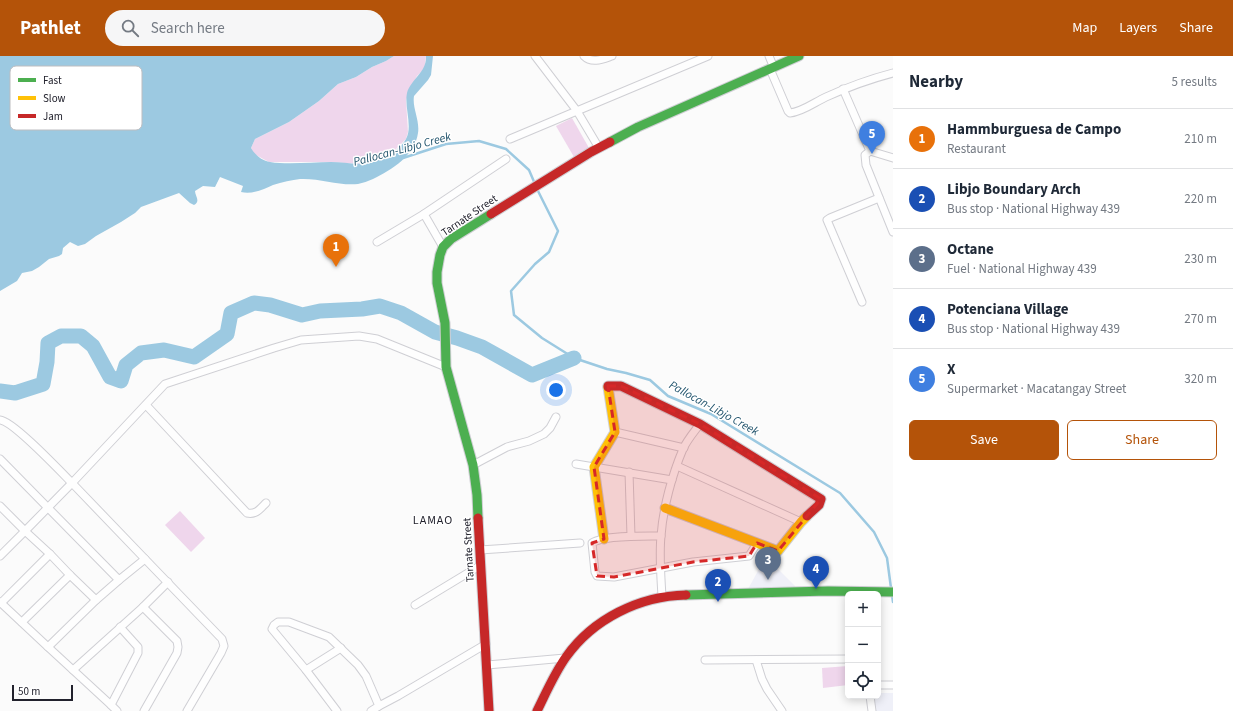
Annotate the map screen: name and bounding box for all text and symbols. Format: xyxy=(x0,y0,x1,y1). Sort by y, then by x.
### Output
search box xyxy=(105,10,385,46)
text: Pathlet xyxy=(20,15,81,42)
icon: search xyxy=(119,17,141,39)
text: Search here xyxy=(151,18,225,39)
text: Map xyxy=(1072,18,1097,38)
text: Layers xyxy=(1119,18,1157,38)
text: Share xyxy=(1179,18,1213,38)
legend xyxy=(10,66,142,130)
text: Nearby xyxy=(909,70,963,94)
text: Fast xyxy=(43,73,62,88)
text: 5 results xyxy=(1172,73,1217,91)
text: Slow xyxy=(43,91,66,106)
text: Jam xyxy=(43,109,63,124)
text: Hammburguesa de Campo xyxy=(947,119,1121,140)
pin: 5 xyxy=(859,121,885,154)
water label: Pallocan-Libjo Creek xyxy=(351,128,453,171)
text: 1 xyxy=(919,130,925,148)
text: 210 m xyxy=(1184,130,1217,148)
text: Restaurant xyxy=(947,140,1006,158)
text: Libjo Boundary Arch xyxy=(947,179,1081,200)
text: 2 xyxy=(919,190,925,208)
text: 220 m xyxy=(1184,190,1217,208)
street label: Tarnate Street xyxy=(438,191,501,240)
text: Bus stop · National Highway 439 xyxy=(947,200,1120,218)
pin: 1 xyxy=(323,234,349,267)
text: Octane xyxy=(947,239,994,260)
text: 3 xyxy=(919,250,925,268)
text: 230 m xyxy=(1184,250,1217,268)
text: Fuel · National Highway 439 xyxy=(947,260,1097,278)
text: Potenciana Village xyxy=(947,299,1068,320)
text: 4 xyxy=(919,310,925,328)
text: 270 m xyxy=(1184,310,1217,328)
text: Bus stop · National Highway 439 xyxy=(947,320,1120,338)
text: X xyxy=(947,359,956,380)
text: 5 xyxy=(919,370,925,388)
text: 320 m xyxy=(1184,370,1217,388)
water label: Pallocan-Libjo Creek xyxy=(666,377,762,440)
your location xyxy=(546,380,566,400)
text: Supermarket · Macatangay Street xyxy=(947,380,1126,398)
button: Save xyxy=(909,420,1059,460)
button: Share xyxy=(1067,420,1217,460)
district label: LAMAO xyxy=(413,512,453,529)
street label: Tarnate Street xyxy=(459,517,478,583)
pin: 3 xyxy=(755,547,781,580)
pin: 4 xyxy=(803,556,829,589)
pin: 2 xyxy=(705,569,731,602)
map controls xyxy=(845,591,881,699)
button: + xyxy=(845,591,881,627)
button: − xyxy=(845,627,881,663)
button: locate xyxy=(845,663,881,699)
scale bar xyxy=(12,683,73,702)
text: 50 m xyxy=(18,684,40,699)

